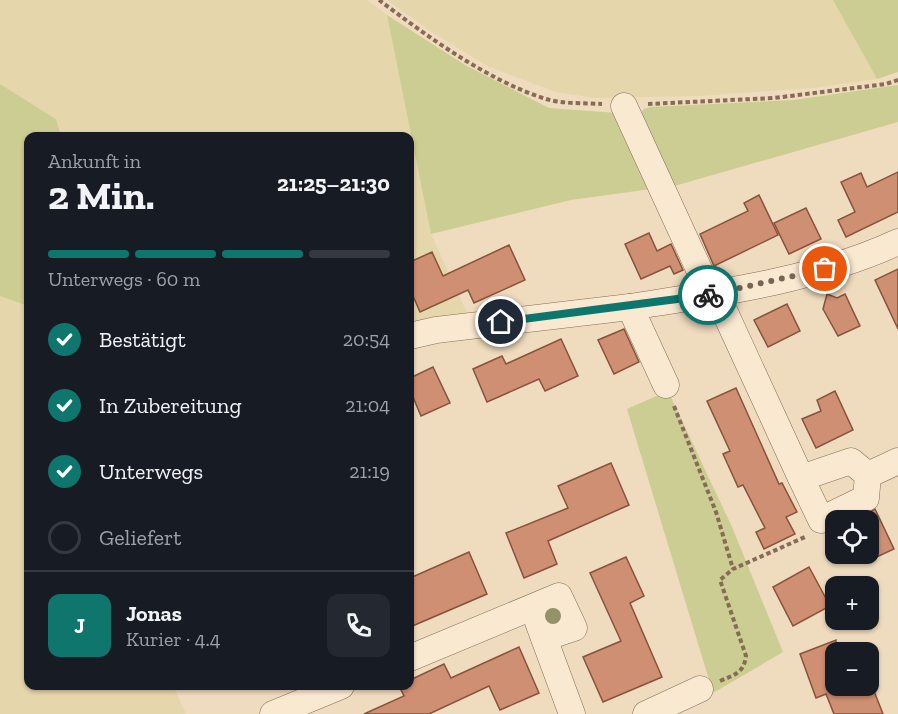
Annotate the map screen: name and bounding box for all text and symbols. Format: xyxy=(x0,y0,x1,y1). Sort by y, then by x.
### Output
text: Ankunft in xyxy=(48,149,141,173)
text: 21:25–21:30 xyxy=(277,170,390,197)
text: 2 Min. xyxy=(48,172,155,219)
pin xyxy=(799,243,850,294)
icon: bag xyxy=(808,252,841,285)
courier xyxy=(678,265,738,325)
text: Unterwegs · 60 m xyxy=(48,267,200,291)
icon: bike xyxy=(692,279,725,312)
pin xyxy=(475,296,526,347)
icon: home xyxy=(484,305,517,338)
icon: check xyxy=(48,323,81,356)
text: Bestätigt xyxy=(99,326,186,353)
text: 20:54 xyxy=(343,327,390,351)
icon: check xyxy=(48,389,81,422)
text: In Zubereitung xyxy=(99,392,242,419)
text: 21:04 xyxy=(345,393,390,417)
icon: check xyxy=(48,455,81,488)
text: Unterwegs xyxy=(99,458,203,485)
text: 21:19 xyxy=(349,459,390,483)
map controls xyxy=(825,510,879,696)
button: locate xyxy=(825,510,879,564)
text: Geliefert xyxy=(99,524,182,551)
button: + xyxy=(825,576,879,630)
button: phone xyxy=(327,594,390,657)
text: Jonas xyxy=(126,600,182,627)
text: J xyxy=(74,612,85,639)
text: Kurier · 4.4 xyxy=(126,627,221,651)
button: − xyxy=(825,642,879,696)

